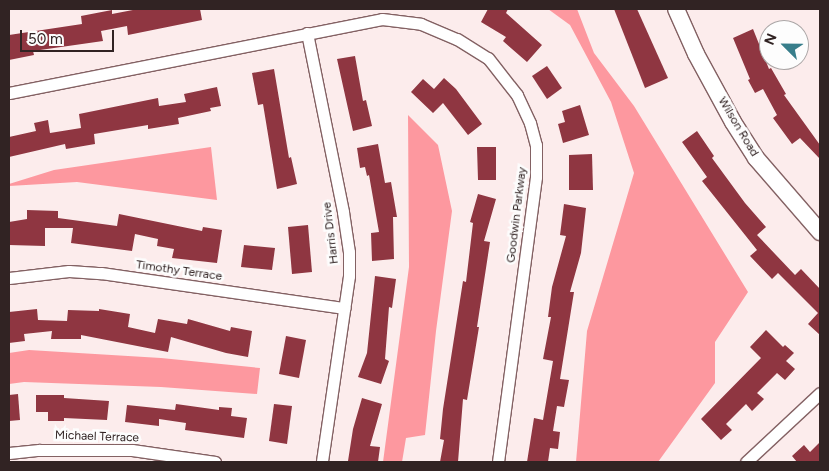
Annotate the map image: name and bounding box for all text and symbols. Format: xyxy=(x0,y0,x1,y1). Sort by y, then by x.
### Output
scale bar xyxy=(22,20,116,52)
north arrow xyxy=(759,20,809,70)
text: 50 m xyxy=(28,30,63,48)
text: N xyxy=(761,31,781,48)
street label: Wilson Road xyxy=(715,95,761,159)
street label: Goodwin Parkway xyxy=(504,166,530,264)
street label: Harris Drive xyxy=(320,201,342,265)
street label: Timothy Terrace xyxy=(135,258,223,284)
street label: Michael Terrace xyxy=(55,428,139,446)

